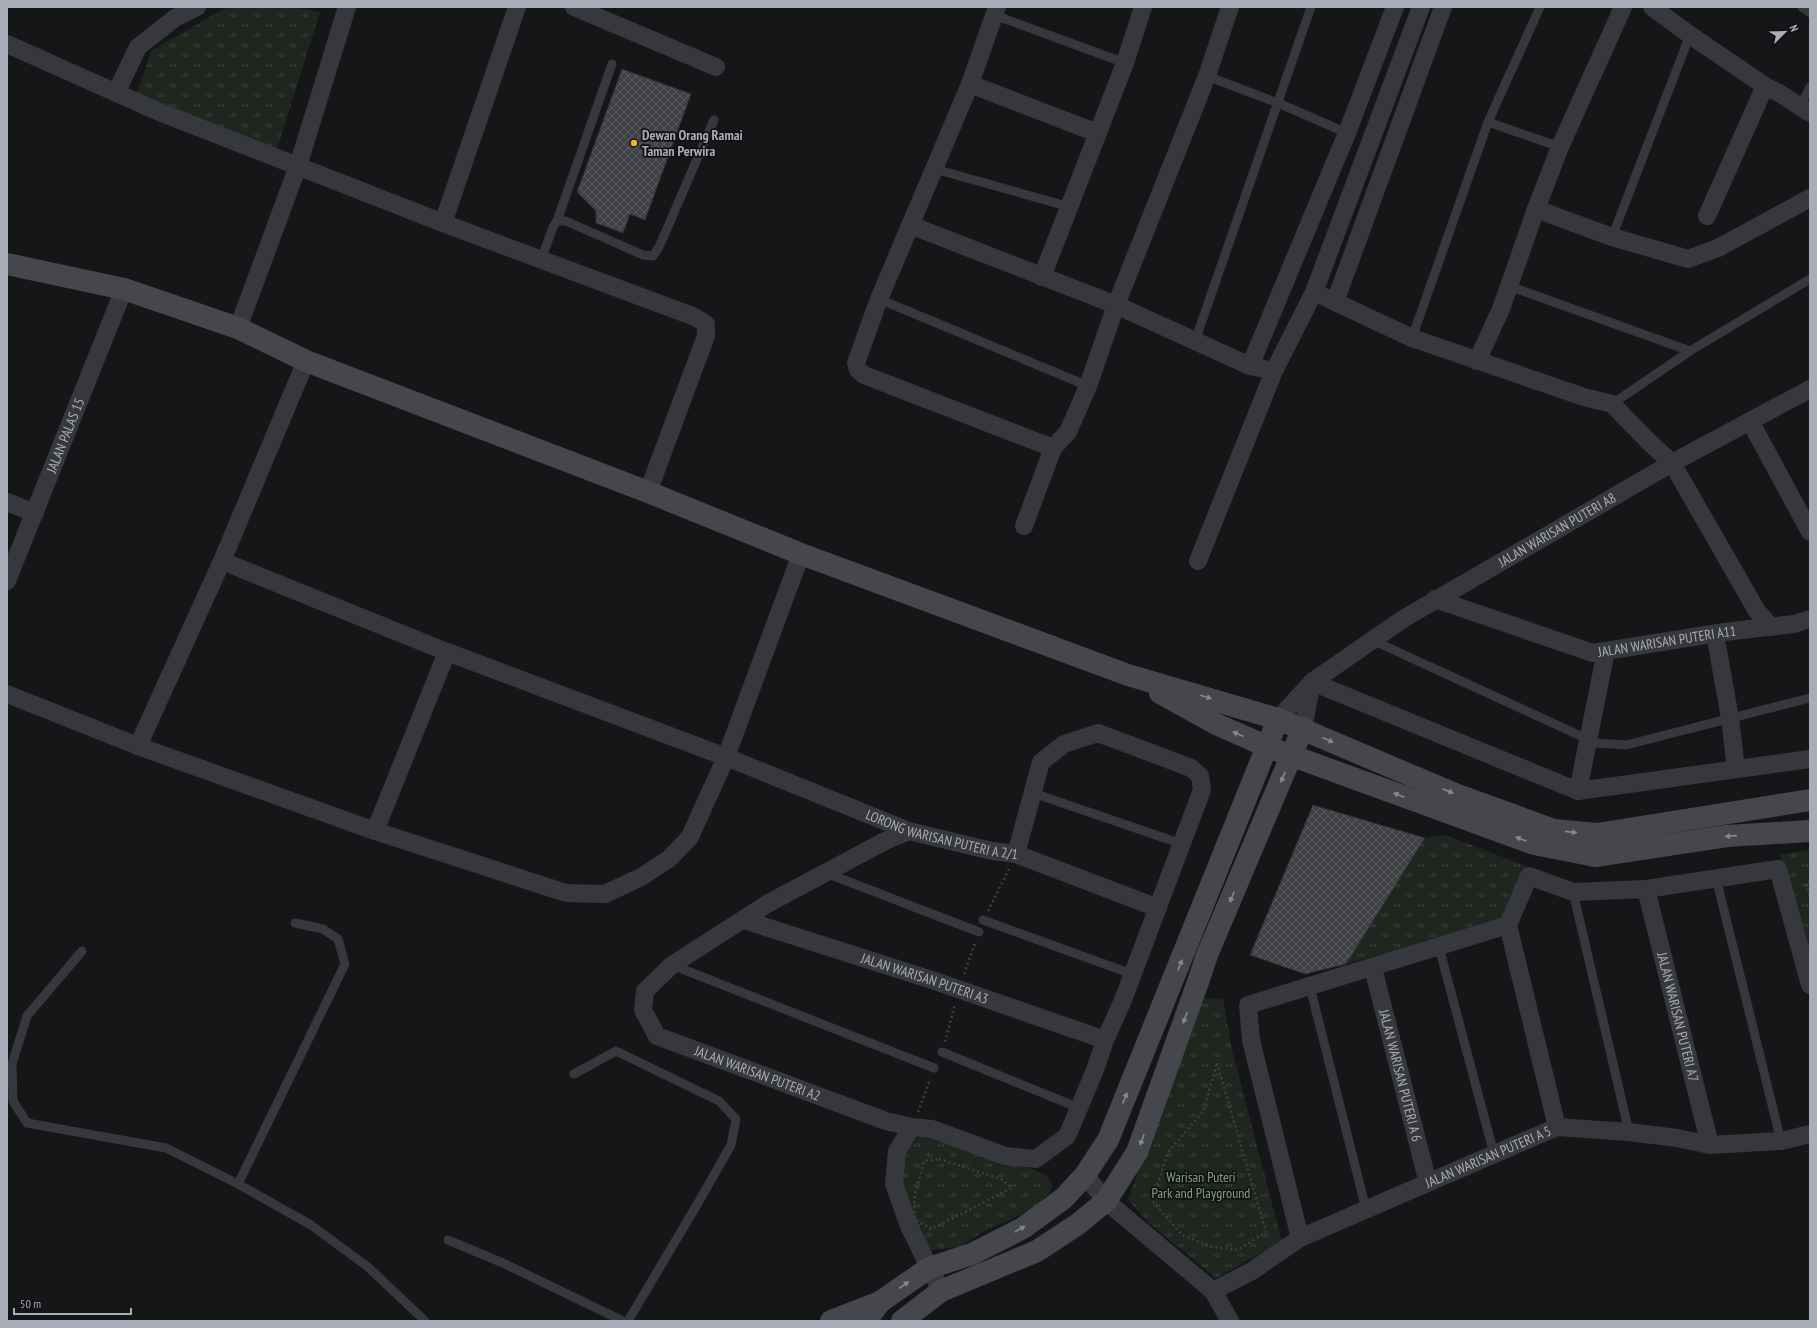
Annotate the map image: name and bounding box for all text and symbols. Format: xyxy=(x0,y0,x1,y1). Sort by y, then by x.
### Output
north arrow xyxy=(1765,12,1805,52)
text: N xyxy=(1787,23,1802,34)
place label: Dewan Orang Ramai Taman Perwira xyxy=(642,126,743,160)
marker: Dewan Orang Ramai Taman Perwira xyxy=(629,138,639,148)
street label: JALAN PALAS 15 xyxy=(42,395,89,476)
street label: JALAN WARISAN PUTERI A8 xyxy=(1494,488,1619,571)
street label: JALAN WARISAN PUTERI A11 xyxy=(1596,622,1737,661)
one-way arrow xyxy=(1200,694,1212,700)
one-way arrow xyxy=(1232,730,1244,736)
one-way arrow xyxy=(1323,737,1334,743)
one-way arrow xyxy=(1280,772,1286,783)
one-way arrow xyxy=(1442,789,1454,795)
one-way arrow xyxy=(1392,791,1404,797)
street label: LORONG WARISAN PUTERI A 2/1 xyxy=(863,805,1019,863)
one-way arrow xyxy=(1565,828,1577,835)
one-way arrow xyxy=(1725,833,1737,840)
one-way arrow xyxy=(1515,836,1527,842)
one-way arrow xyxy=(1228,891,1234,903)
street label: JALAN WARISAN PUTERI A3 xyxy=(858,949,991,1008)
street label: JALAN WARISAN PUTERI A7 xyxy=(1653,949,1703,1084)
one-way arrow xyxy=(1177,959,1183,970)
street label: JALAN WARISAN PUTERI A 6 xyxy=(1375,1007,1426,1143)
one-way arrow xyxy=(1182,1013,1188,1025)
street label: JALAN WARISAN PUTERI A2 xyxy=(691,1041,823,1105)
one-way arrow xyxy=(1123,1092,1129,1104)
street label: JALAN WARISAN PUTERI A 5 xyxy=(1421,1122,1554,1192)
one-way arrow xyxy=(1138,1135,1144,1147)
park label: Warisan Puteri Park and Playground xyxy=(1152,1168,1250,1202)
one-way arrow xyxy=(1014,1225,1026,1232)
one-way arrow xyxy=(899,1281,909,1289)
scale bar xyxy=(14,1290,131,1316)
text: 50 m xyxy=(20,1296,41,1311)

